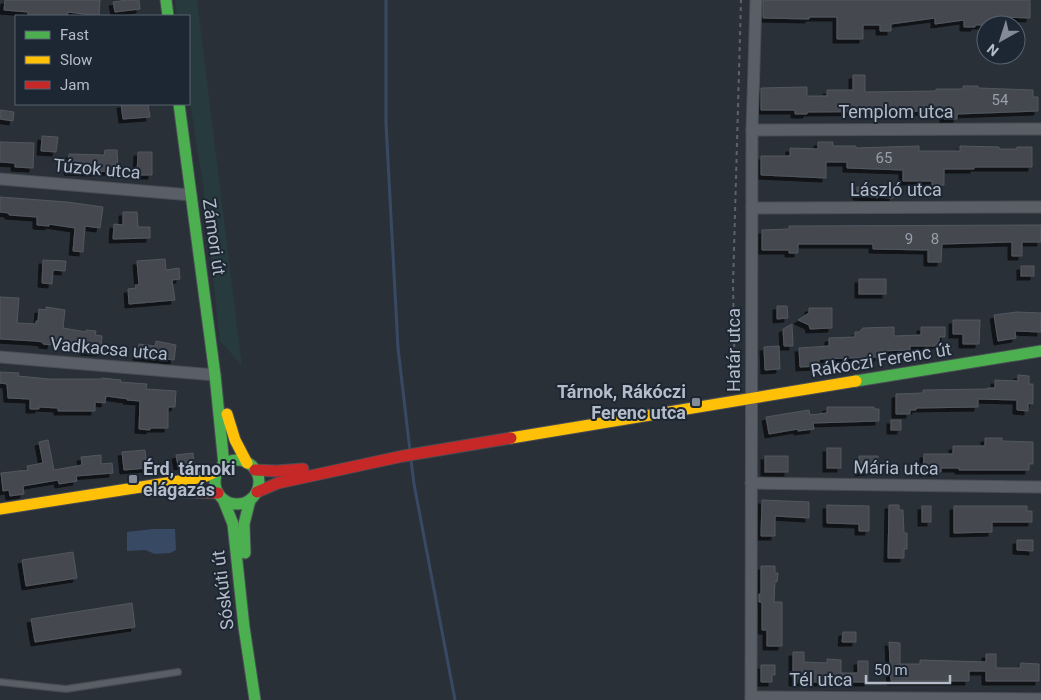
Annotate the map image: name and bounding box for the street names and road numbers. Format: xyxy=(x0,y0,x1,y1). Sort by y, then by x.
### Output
street label: Templom utca xyxy=(838,101,954,122)
street label: Túzok utca xyxy=(53,154,142,183)
street label: László utca xyxy=(850,179,942,200)
street label: Zámori út xyxy=(199,197,230,277)
street label: Határ utca xyxy=(723,308,744,392)
street label: Vadkacsa utca xyxy=(49,333,169,364)
street label: Rákóczi Ferenc út xyxy=(809,338,953,381)
street label: Mária utca xyxy=(853,456,939,479)
street label: Sóskúti út xyxy=(207,549,238,631)
street label: Tél utca xyxy=(789,669,853,690)

